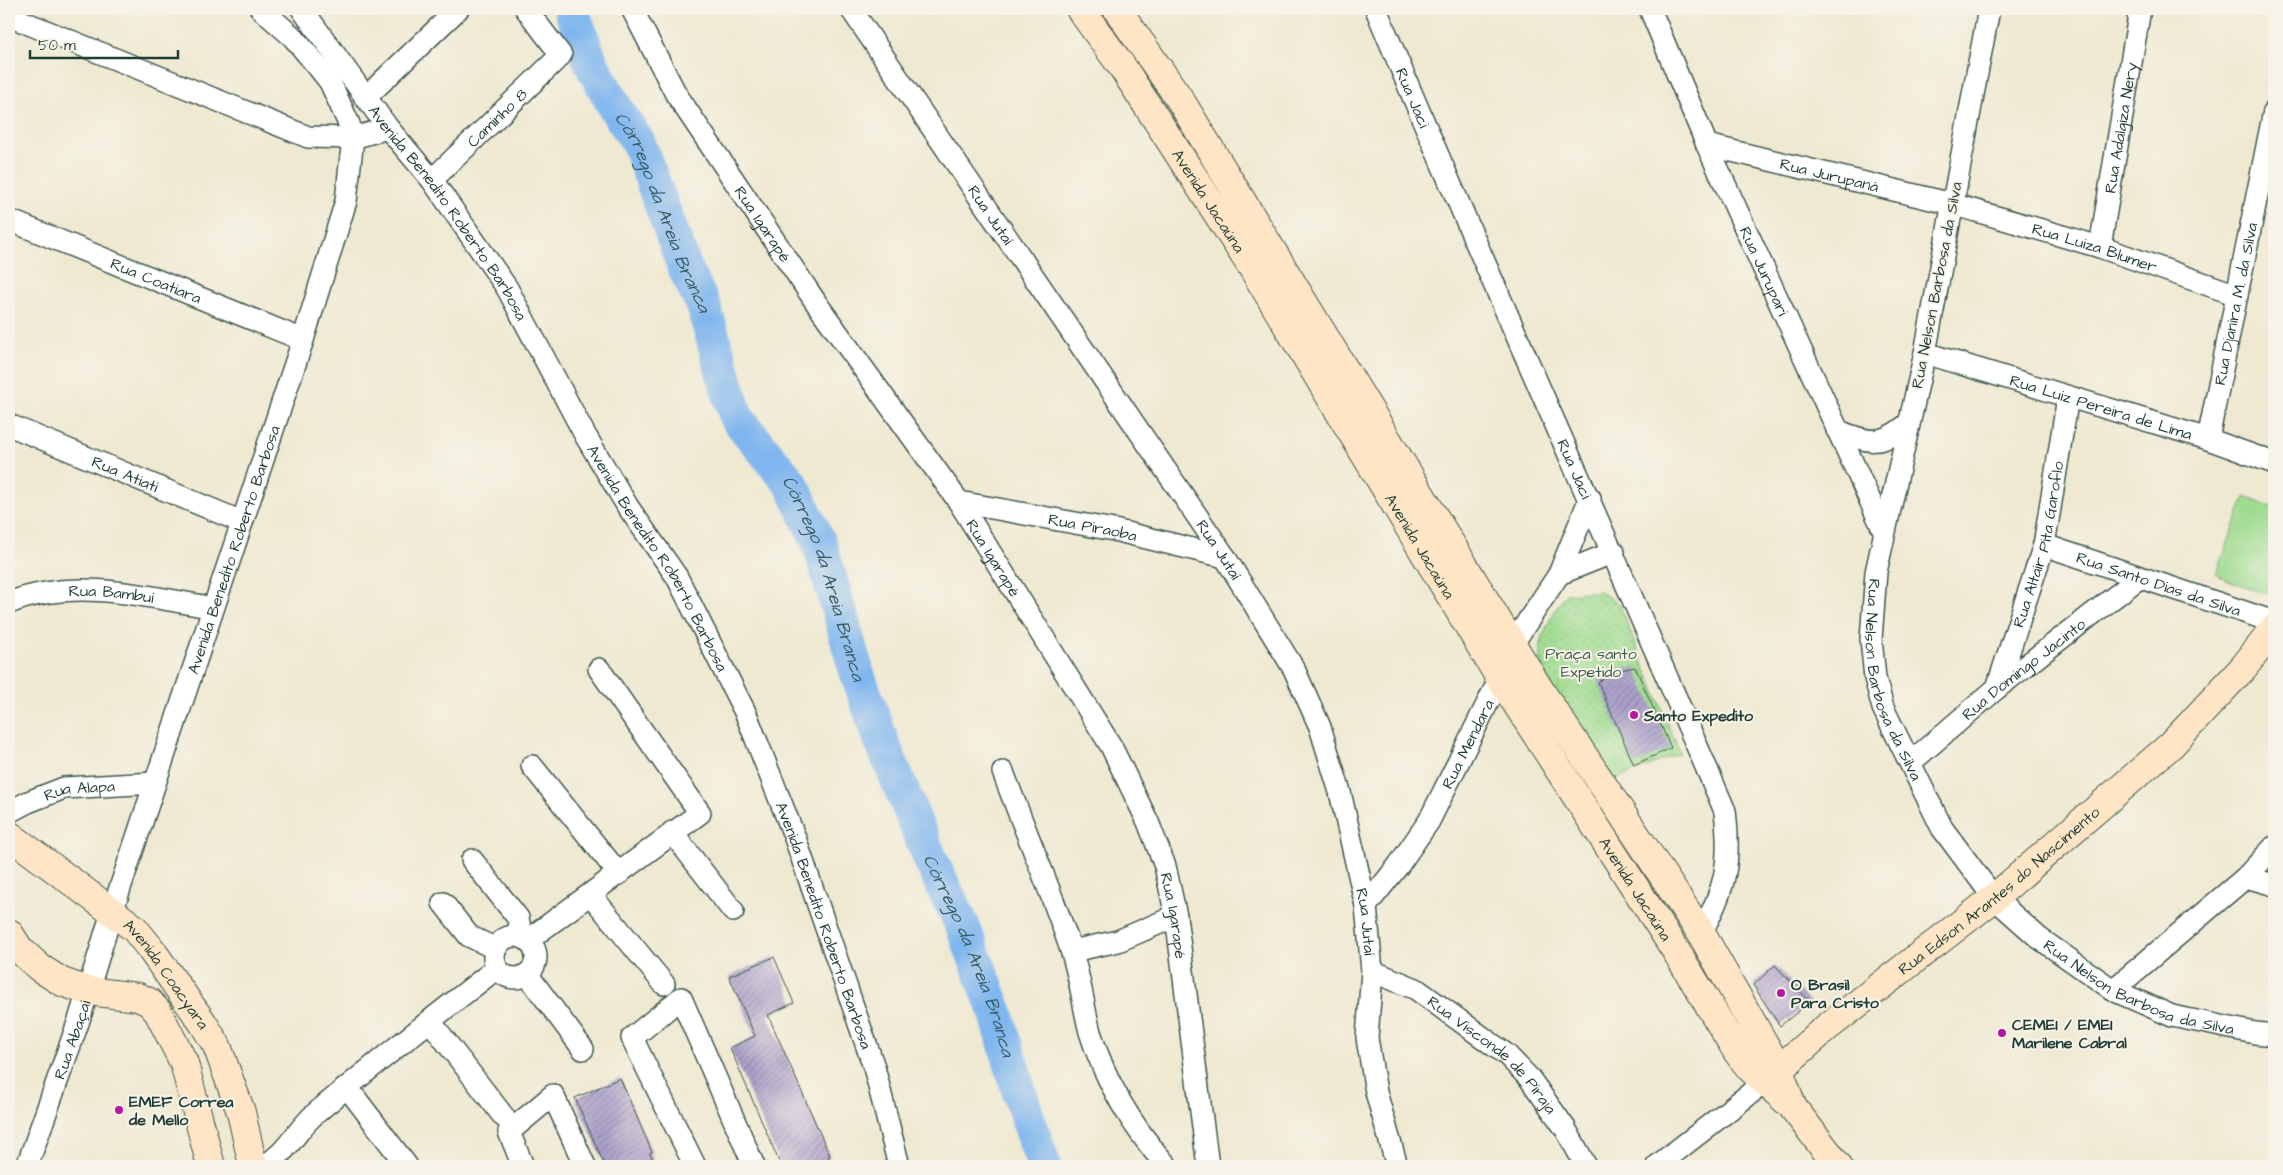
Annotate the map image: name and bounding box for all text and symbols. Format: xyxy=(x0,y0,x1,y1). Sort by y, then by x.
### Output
scale bar xyxy=(30,28,178,60)
text: 50 m xyxy=(38,35,76,56)
street label: Rua Adalgiza Nery xyxy=(2099,60,2144,195)
street label: Rua Jaci xyxy=(1390,64,1435,132)
street label: Caminho 8 xyxy=(462,84,532,152)
street label: Avenida Benedito Roberto Barbosa xyxy=(363,101,532,325)
water label: Córrego da Areia Branca xyxy=(608,107,717,316)
street label: Avenida Jacaúna xyxy=(1166,145,1250,257)
street label: Rua Jurupaná xyxy=(1778,153,1881,198)
street label: Rua Nelson Barbosa da Silva xyxy=(1906,180,1968,390)
street label: Rua Jutaí xyxy=(962,181,1019,250)
street label: Rua Igarapé xyxy=(729,182,796,267)
street label: Rua Luiza Blumer xyxy=(2029,218,2160,278)
street label: Rua Djanira M. da Silva xyxy=(2209,221,2263,387)
street label: Rua Jurupari xyxy=(1734,223,1794,320)
street label: Rua Coatiara xyxy=(107,253,205,309)
street label: Rua Luiz Pereira de Lima xyxy=(2007,369,2195,446)
street label: Avenida Benedito Roberto Barbosa xyxy=(182,423,286,677)
street label: Rua Jaci xyxy=(1551,436,1597,503)
street label: Avenida Benedito Roberto Barbosa xyxy=(581,441,733,676)
street label: Rua Atiati xyxy=(88,451,162,498)
street label: Rua Altair Pita Garoflo xyxy=(2008,460,2069,630)
water label: Córrego da Areia Branca xyxy=(776,470,871,685)
street label: Avenida Jacaúna xyxy=(1379,490,1460,603)
street label: Rua Piraoba xyxy=(1047,508,1139,547)
street label: Rua Igarapé xyxy=(960,515,1026,601)
street label: Rua Jutaí xyxy=(1191,516,1247,585)
street label: Rua Santo Dias da Silva xyxy=(2073,547,2244,622)
street label: Rua Nelson Barbosa da Silva xyxy=(1859,578,1927,784)
street label: Rua Bambuí xyxy=(68,580,156,609)
street label: Rua Domingo Jacinto xyxy=(1957,613,2090,726)
park label: Praça santo Expetido xyxy=(1545,643,1637,683)
street label: Rua Mendara xyxy=(1437,696,1500,793)
place label: Santo Expedito xyxy=(1643,705,1754,727)
marker: Santo Expedito xyxy=(1628,709,1640,721)
street label: Rua Alapa xyxy=(41,775,115,807)
street label: Avenida Benedito Roberto Barbosa xyxy=(770,799,877,1052)
street label: Rua Edson Arantes do Nascimento xyxy=(1894,802,2105,980)
street label: Avenida Jacaúna xyxy=(1593,833,1677,946)
water label: Córrego da Areia Branca xyxy=(917,851,1021,1061)
street label: Rua Igarapé xyxy=(1155,870,1191,961)
street label: Rua Jutaí xyxy=(1350,886,1381,957)
street label: Avenida Coacyara xyxy=(119,914,214,1034)
street label: Rua Nelson Barbosa da Silva xyxy=(2039,934,2236,1040)
place label: O Brasil Para Cristo xyxy=(1791,974,1880,1014)
marker: O Brasil Para Cristo xyxy=(1775,987,1787,999)
street label: Rua Visconde de Piraja xyxy=(1423,991,1562,1119)
street label: Rua Abaçai xyxy=(49,997,97,1082)
place label: CEMEI / EMEI Marilene Cabral xyxy=(2012,1014,2127,1054)
marker: CEMEI / EMEI Marilene Cabral xyxy=(1996,1027,2008,1039)
place label: EMEF Correa de Mello xyxy=(128,1091,234,1131)
marker: EMEF Correa de Mello xyxy=(113,1104,125,1116)

